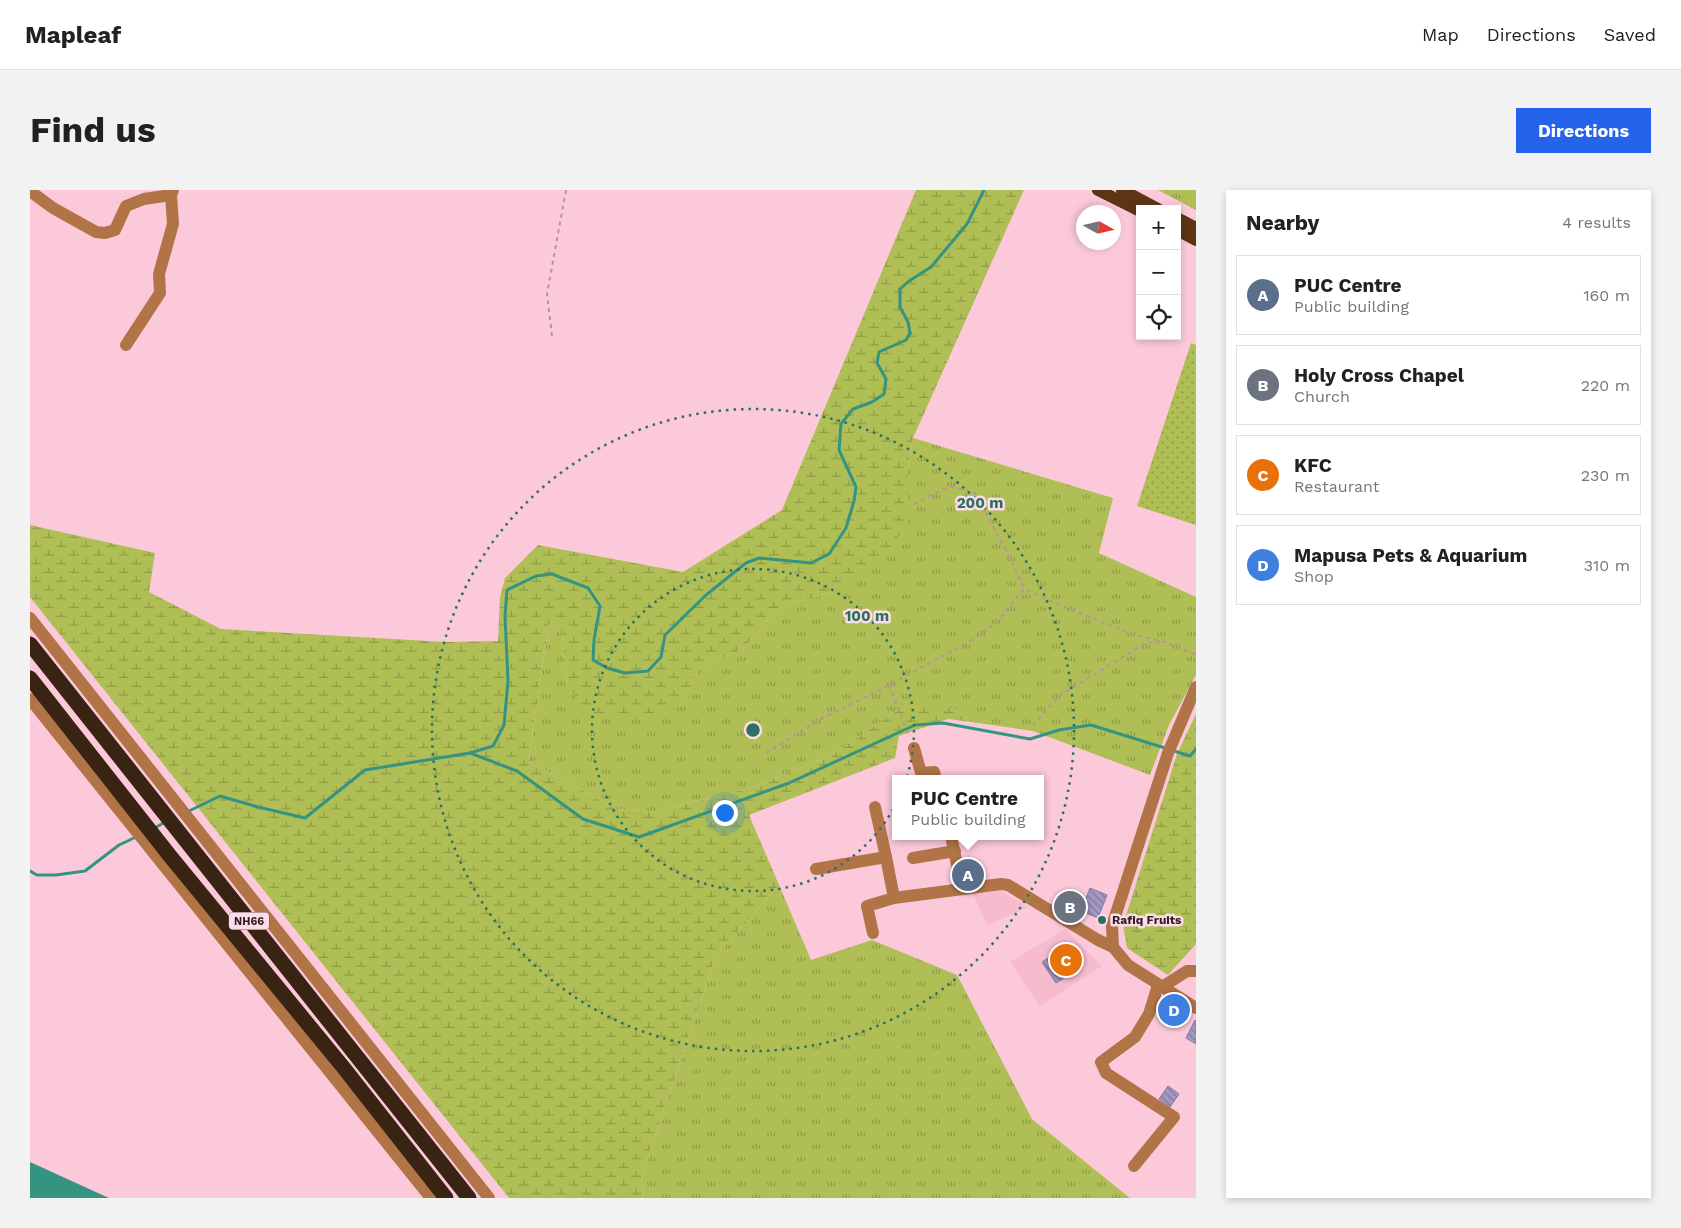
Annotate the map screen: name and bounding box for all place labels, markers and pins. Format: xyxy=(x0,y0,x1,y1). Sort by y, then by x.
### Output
centre of rings xyxy=(744,721,762,739)
pin: A xyxy=(952,856,984,894)
pin: B xyxy=(1054,888,1086,926)
place label: Rafiq Fruits xyxy=(1112,913,1182,927)
marker: Rafiq Fruits xyxy=(1096,914,1108,926)
pin: C xyxy=(1050,941,1082,979)
pin: D xyxy=(1158,991,1190,1029)

